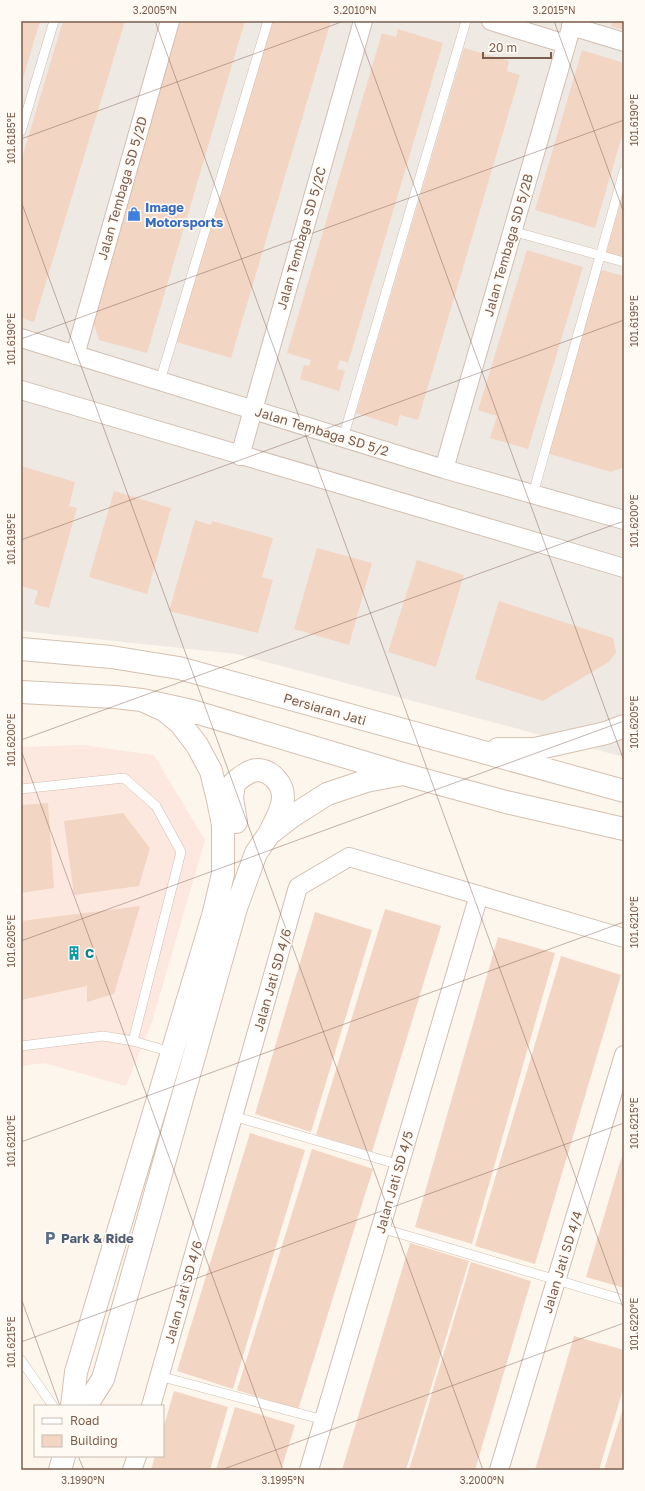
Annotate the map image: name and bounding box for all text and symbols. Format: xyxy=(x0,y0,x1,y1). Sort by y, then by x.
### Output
text: 3.2005°N xyxy=(133,4,177,16)
text: 3.2010°N xyxy=(333,4,377,16)
text: 3.2015°N xyxy=(533,4,576,16)
scale bar xyxy=(483,34,551,60)
text: 20 m xyxy=(489,40,517,55)
text: 101.6190°E xyxy=(628,94,640,146)
text: 101.6185°E xyxy=(5,112,17,164)
street label: Jalan Tembaga SD 5/2D xyxy=(94,115,150,261)
street label: Jalan Tembaga SD 5/2C xyxy=(273,165,329,311)
street label: Jalan Tembaga SD 5/2B xyxy=(480,171,536,318)
place label: Image Motorsports xyxy=(145,199,223,230)
shop icon: Image Motorsports xyxy=(126,206,142,222)
text: 101.6195°E xyxy=(628,295,640,347)
text: 101.6190°E xyxy=(5,313,17,365)
street label: Jalan Tembaga SD 5/2 xyxy=(253,403,391,459)
text: 101.6200°E xyxy=(628,494,640,548)
text: 101.6195°E xyxy=(5,513,17,565)
street label: Persiaran Jati xyxy=(282,690,368,728)
text: 101.6205°E xyxy=(628,696,640,748)
text: 101.6200°E xyxy=(5,713,17,767)
text: 101.6210°E xyxy=(628,896,640,948)
text: 101.6205°E xyxy=(5,915,17,967)
street label: Jalan Jati SD 4/6 xyxy=(250,927,294,1033)
building icon: C xyxy=(66,945,82,961)
place label: C xyxy=(85,945,94,961)
text: 101.6215°E xyxy=(628,1097,640,1149)
text: 101.6210°E xyxy=(5,1115,17,1167)
street label: Jalan Jati SD 4/5 xyxy=(372,1129,416,1235)
street label: Jalan Jati SD 4/4 xyxy=(539,1209,585,1315)
parking icon: Park & Ride xyxy=(42,1230,58,1246)
place label: Park & Ride xyxy=(61,1230,134,1246)
street label: Jalan Jati SD 4/6 xyxy=(161,1239,205,1345)
text: 101.6220°E xyxy=(628,1298,640,1350)
text: 101.6215°E xyxy=(5,1316,17,1368)
legend xyxy=(34,1405,164,1457)
text: Road xyxy=(70,1413,99,1428)
text: Building xyxy=(70,1433,118,1448)
text: 3.1990°N xyxy=(61,1474,105,1486)
text: 3.1995°N xyxy=(261,1474,305,1486)
text: 3.2000°N xyxy=(460,1474,504,1486)

